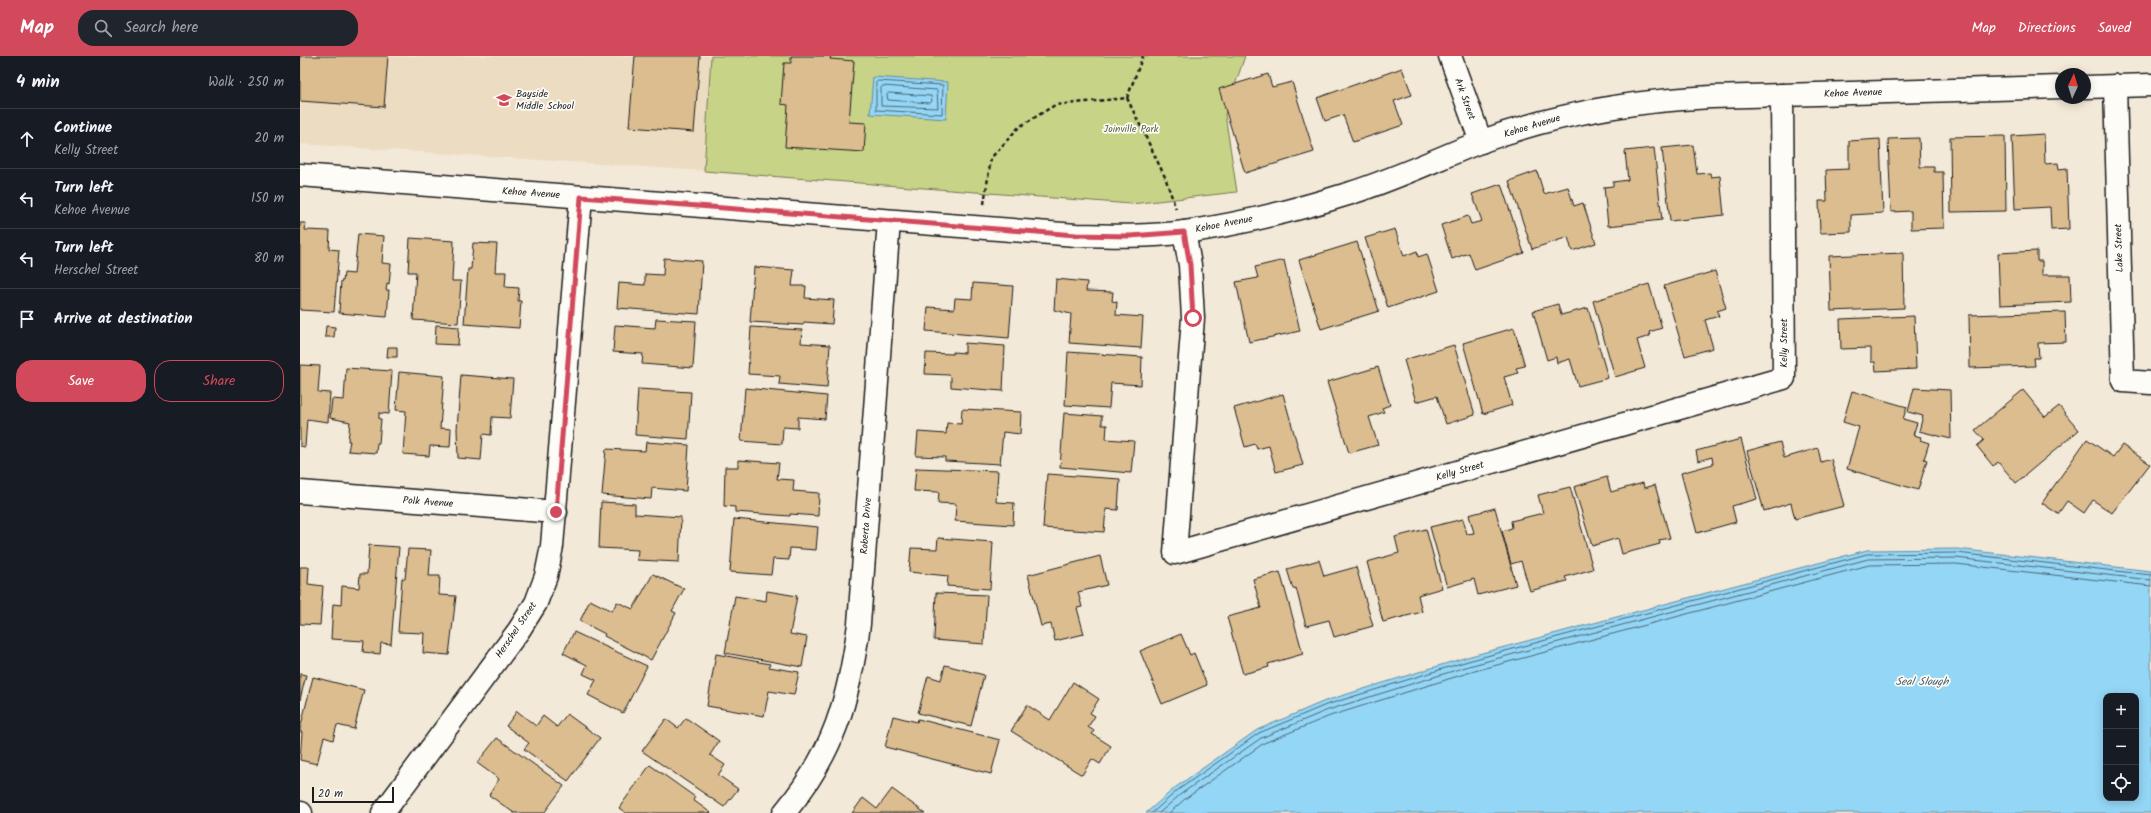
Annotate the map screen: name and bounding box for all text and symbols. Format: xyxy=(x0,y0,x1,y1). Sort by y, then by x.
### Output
search box xyxy=(78,10,358,46)
text: Map xyxy=(20,13,54,43)
text: Search here xyxy=(124,16,198,40)
icon: search xyxy=(92,17,114,39)
text: Map xyxy=(1971,17,1996,39)
text: Directions xyxy=(2018,17,2076,39)
text: Saved xyxy=(2098,17,2131,39)
north arrow xyxy=(2055,68,2091,104)
text: 4 min xyxy=(16,69,60,96)
text: Walk · 250 m xyxy=(208,72,284,93)
street label: Ark Street xyxy=(1450,76,1480,122)
street label: Kehoe Avenue xyxy=(1824,84,1883,102)
place label: Bayside Middle School xyxy=(516,86,574,114)
school or university icon: Bayside Middle School xyxy=(495,91,513,109)
street label: Kehoe Avenue xyxy=(1502,110,1563,142)
text: Continue xyxy=(54,116,112,140)
park label: Joinville Park xyxy=(1103,121,1159,137)
icon: ahead xyxy=(16,128,38,150)
text: 20 m xyxy=(254,128,284,149)
text: Kelly Street xyxy=(54,140,118,161)
text: Turn left xyxy=(54,176,114,200)
street label: Kehoe Avenue xyxy=(501,183,561,203)
icon: left xyxy=(16,188,38,210)
text: 150 m xyxy=(251,188,284,209)
text: Kehoe Avenue xyxy=(54,200,130,221)
street label: Kehoe Avenue xyxy=(1194,210,1255,237)
street label: Lake Street xyxy=(2110,223,2128,273)
text: Turn left xyxy=(54,236,114,260)
icon: left xyxy=(16,248,38,270)
text: 80 m xyxy=(254,248,284,269)
text: Herschel Street xyxy=(54,260,138,281)
text: Arrive at destination xyxy=(54,307,193,331)
icon: arrive xyxy=(16,308,38,330)
route start xyxy=(1184,309,1202,327)
street label: Kelly Street xyxy=(1776,318,1792,368)
button: Save xyxy=(16,360,146,402)
button: Share xyxy=(154,360,284,402)
street label: Kelly Street xyxy=(1434,456,1486,485)
street label: Polk Avenue xyxy=(402,492,454,512)
street label: Roberta Drive xyxy=(856,497,876,555)
route end xyxy=(547,503,565,521)
street label: Herschel Street xyxy=(491,599,541,661)
water label: Seal Slough xyxy=(1896,673,1950,691)
map controls xyxy=(2103,693,2139,801)
button: + xyxy=(2103,693,2139,729)
button: − xyxy=(2103,729,2139,765)
button: locate xyxy=(2103,765,2139,801)
scale bar xyxy=(312,785,394,804)
text: 20 m xyxy=(318,785,343,803)

